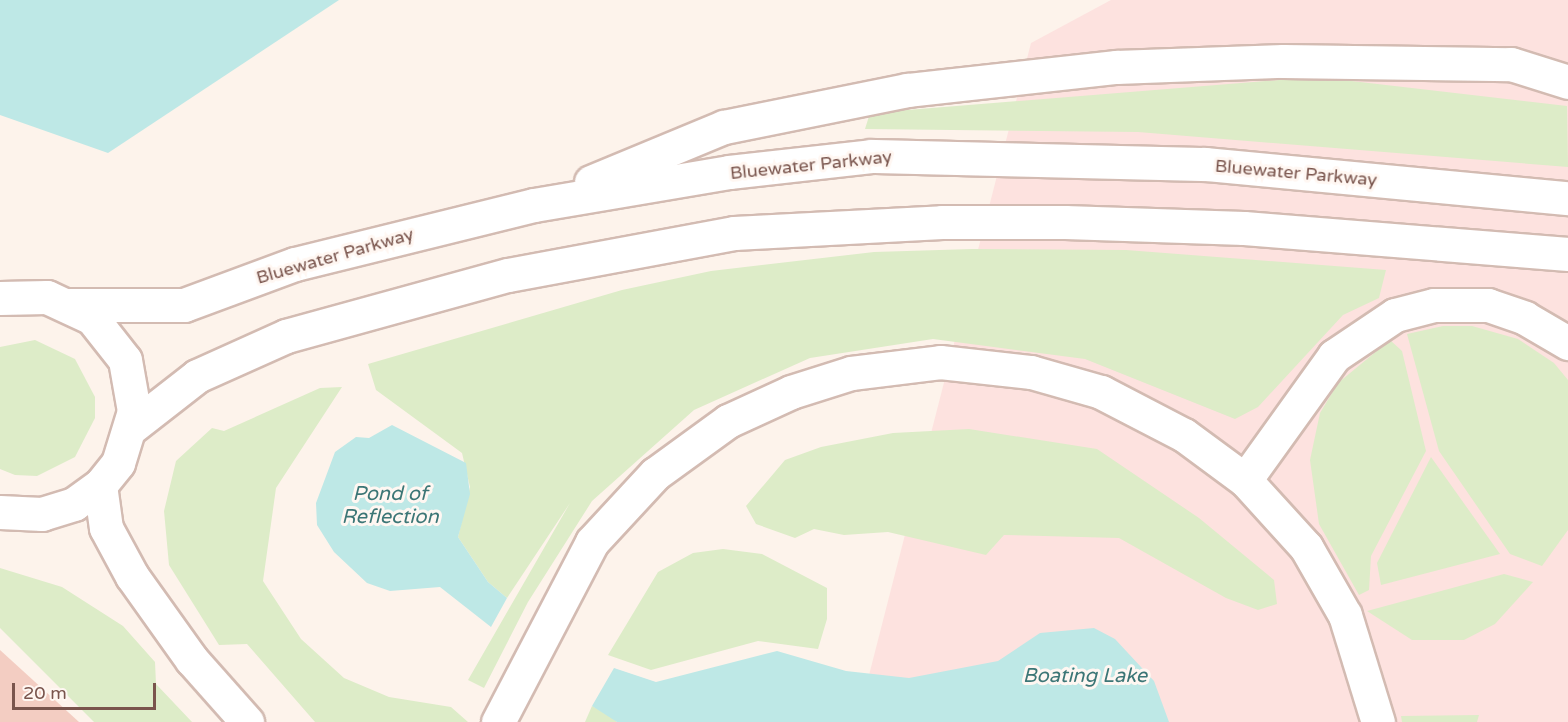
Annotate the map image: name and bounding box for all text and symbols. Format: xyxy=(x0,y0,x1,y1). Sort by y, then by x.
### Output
street label: Bluewater Parkway xyxy=(729,146,893,184)
street label: Bluewater Parkway xyxy=(1214,155,1378,191)
street label: Bluewater Parkway xyxy=(254,223,416,289)
water label: Pond of Reflection xyxy=(341,482,439,529)
water label: Boating Lake xyxy=(1023,664,1147,688)
scale bar xyxy=(15,671,159,709)
text: 20 m xyxy=(23,682,67,704)

